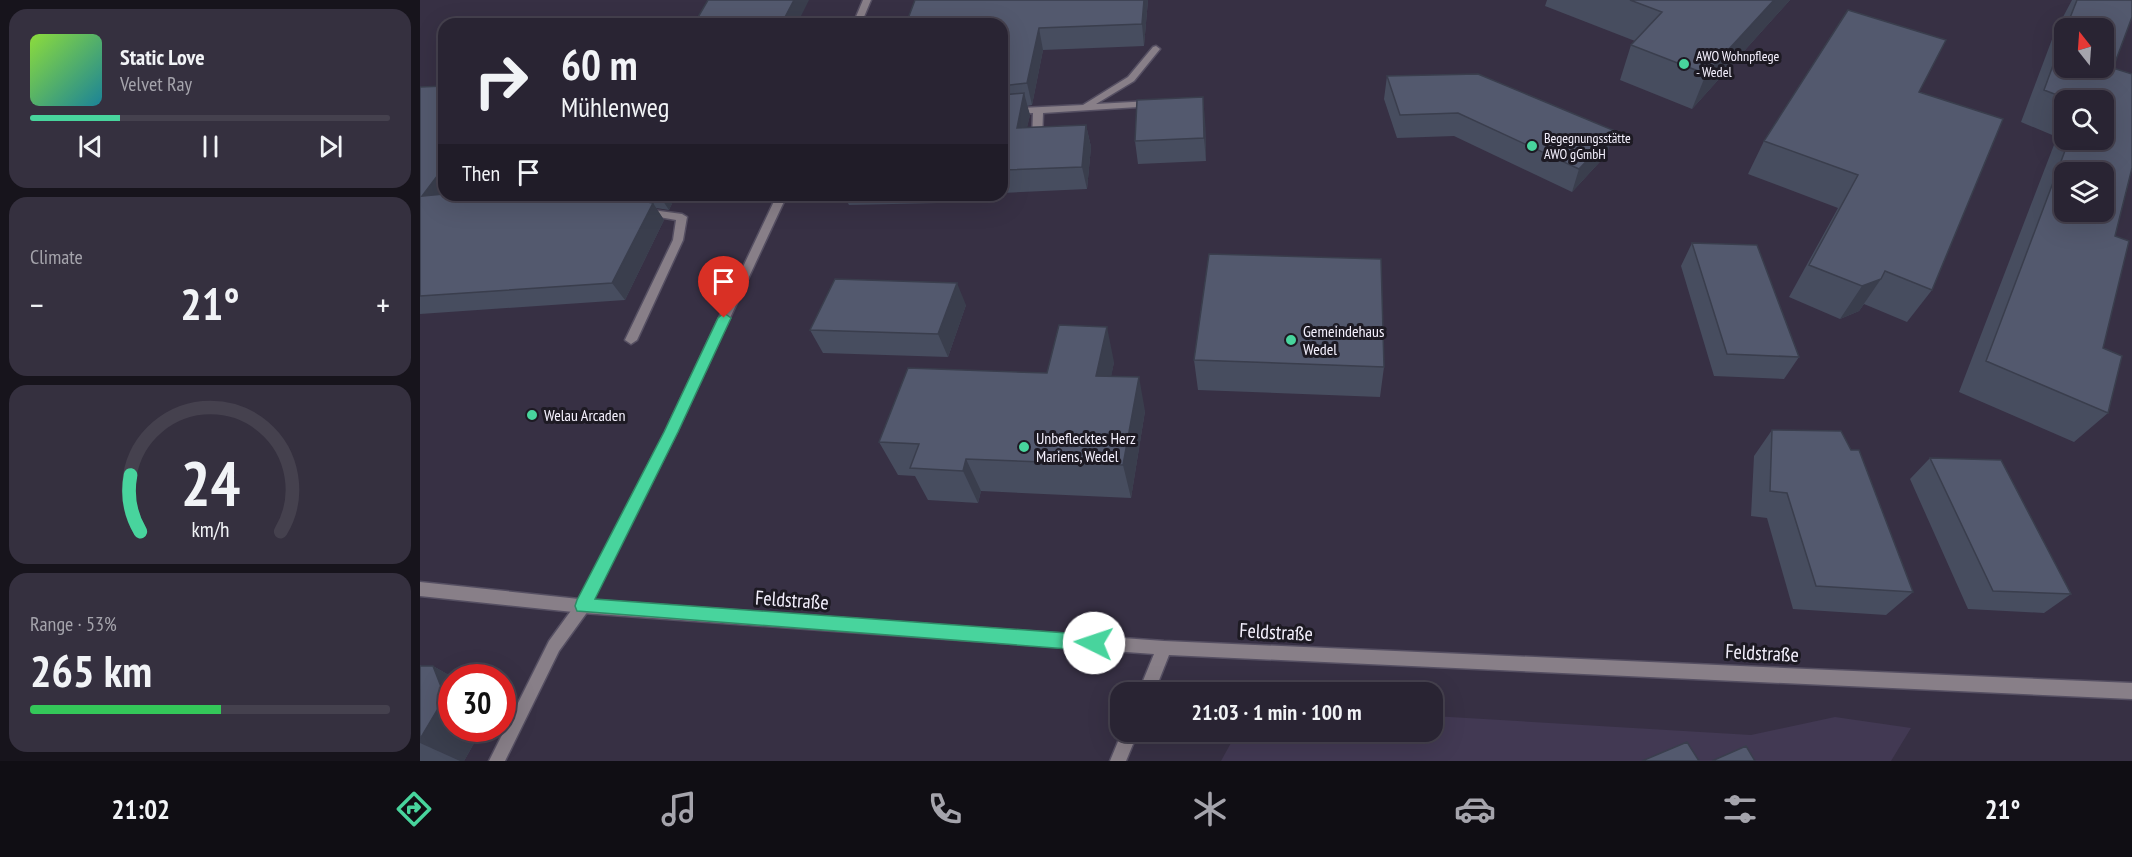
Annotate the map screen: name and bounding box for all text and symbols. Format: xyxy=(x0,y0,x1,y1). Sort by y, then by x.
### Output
north arrow xyxy=(2054,18,2114,78)
map controls xyxy=(2054,18,2114,222)
text: 60 m xyxy=(561,37,638,92)
icon: right xyxy=(462,42,540,120)
text: Static Love xyxy=(120,43,205,71)
place label: AWO Wohnpflege - Wedel xyxy=(1696,47,1780,81)
marker: AWO Wohnpflege - Wedel xyxy=(1677,57,1691,71)
text: Velvet Ray xyxy=(120,71,192,97)
text: Mühlenweg xyxy=(561,90,669,124)
button: search xyxy=(2054,90,2114,150)
place label: Begegnungsstätte AWO gGmbH xyxy=(1544,129,1631,163)
icon: previous xyxy=(74,130,107,163)
icon: pause xyxy=(194,130,227,163)
icon: next xyxy=(314,130,347,163)
marker: Begegnungsstätte AWO gGmbH xyxy=(1525,139,1539,153)
icon: arrive xyxy=(512,156,545,189)
text: Then xyxy=(462,159,500,187)
button: layers xyxy=(2054,162,2114,222)
text: Climate xyxy=(30,244,83,270)
pin xyxy=(698,256,749,318)
icon: arrive xyxy=(707,265,740,298)
text: 21° xyxy=(180,274,240,332)
text: − xyxy=(30,283,44,326)
text: + xyxy=(376,283,390,326)
place label: Gemeindehaus Wedel xyxy=(1303,321,1384,359)
marker: Gemeindehaus Wedel xyxy=(1284,333,1298,347)
place label: Welau Arcaden xyxy=(544,405,625,425)
marker: Welau Arcaden xyxy=(525,408,539,422)
place label: Unbeflecktes Herz Mariens, Wedel xyxy=(1036,428,1136,466)
marker: Unbeflecktes Herz Mariens, Wedel xyxy=(1017,440,1031,454)
text: 24 xyxy=(180,442,240,523)
text: km/h xyxy=(191,515,229,543)
street label: Feldstraße xyxy=(754,584,830,616)
text: Range · 53% xyxy=(30,611,117,637)
position arrow xyxy=(1062,611,1126,675)
street label: Feldstraße xyxy=(1239,617,1313,647)
street label: Feldstraße xyxy=(1725,638,1799,668)
text: 265 km xyxy=(30,641,152,699)
speed limit sign: 30 xyxy=(438,664,516,742)
text: 21:03 · 1 min · 100 m xyxy=(1191,698,1362,726)
icon: directions xyxy=(393,788,435,830)
icon: music xyxy=(658,788,700,830)
icon: phone xyxy=(924,788,966,830)
icon: climate xyxy=(1189,788,1231,830)
icon: car xyxy=(1454,788,1496,830)
icon: filters xyxy=(1719,788,1761,830)
text: 21:02 xyxy=(112,792,170,826)
text: 21° xyxy=(1985,792,2020,826)

